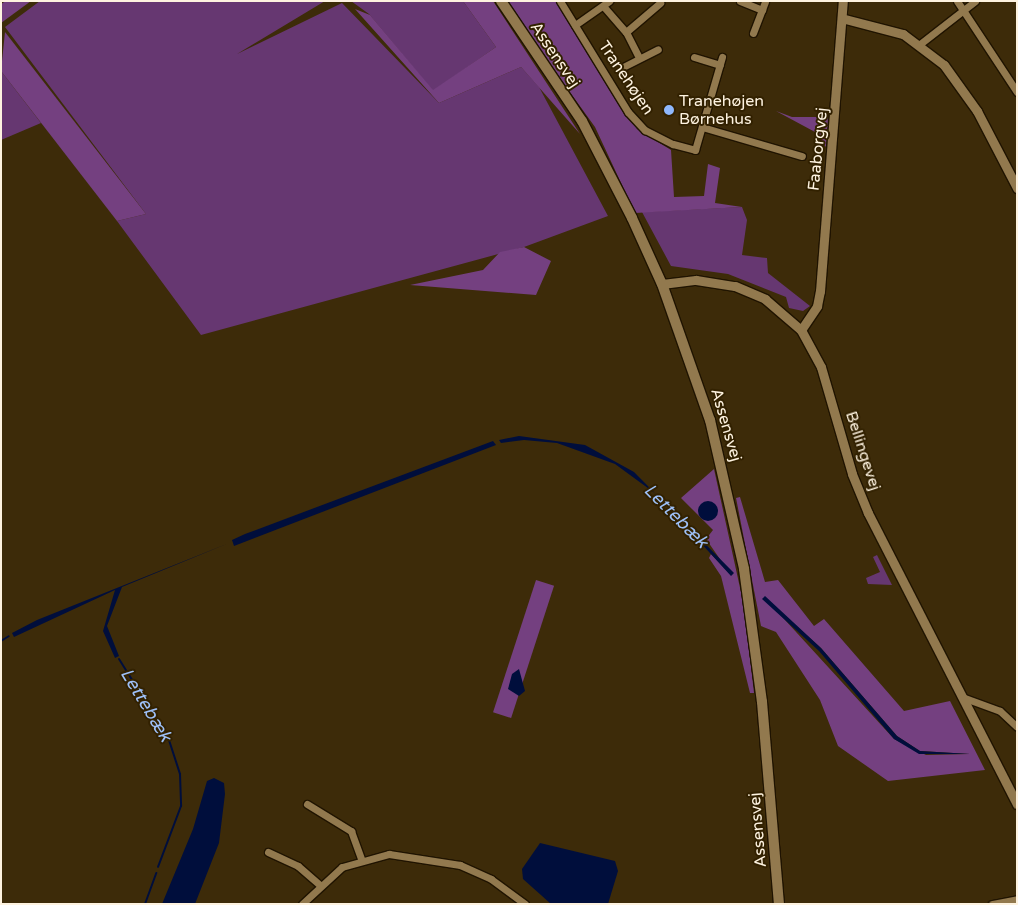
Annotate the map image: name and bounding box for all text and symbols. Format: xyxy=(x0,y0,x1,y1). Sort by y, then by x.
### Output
street label: Assensvej xyxy=(526,18,584,92)
street label: Tranehøjen xyxy=(594,37,658,119)
place label: Tranehøjen Børnehus xyxy=(679,91,764,129)
marker: Tranehøjen Børnehus xyxy=(663,104,675,116)
street label: Faaborgvej xyxy=(804,106,832,192)
street label: Assensvej xyxy=(706,386,746,464)
street label: Bellingevej xyxy=(841,409,885,493)
water label: Lettebæk xyxy=(639,479,713,553)
water label: Lettebæk xyxy=(116,664,176,746)
street label: Assensvej xyxy=(745,792,771,868)

